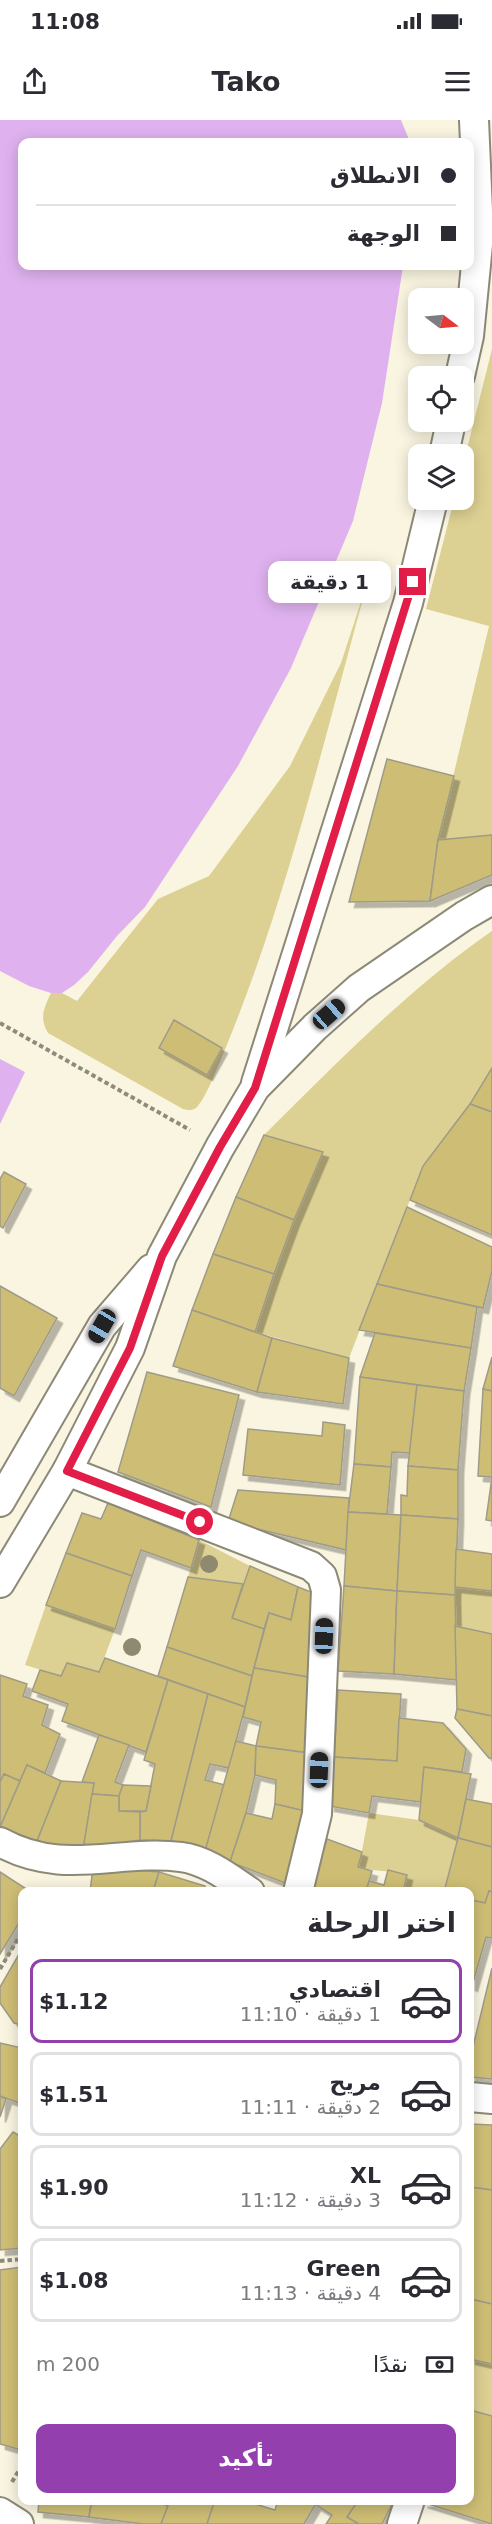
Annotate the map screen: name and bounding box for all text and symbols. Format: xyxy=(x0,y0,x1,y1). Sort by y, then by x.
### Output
text: 11:08 xyxy=(30,9,100,34)
icon: share xyxy=(18,65,51,98)
icon: menu xyxy=(441,65,474,98)
text: Tako xyxy=(212,66,280,97)
text: الانطلاق xyxy=(330,163,420,188)
text: الوجهة xyxy=(347,221,420,246)
north arrow xyxy=(408,288,474,354)
map controls xyxy=(408,288,474,510)
button: locate xyxy=(408,366,474,432)
button: layers xyxy=(408,444,474,510)
callout: 1 دقيقة xyxy=(269,561,392,603)
route end xyxy=(399,568,426,595)
text: 1 دقيقة xyxy=(290,570,369,594)
car xyxy=(310,995,348,1033)
car xyxy=(85,1306,119,1346)
route start xyxy=(186,1508,213,1535)
car xyxy=(314,1618,334,1654)
car xyxy=(309,1752,329,1788)
text: اختر الرحلة xyxy=(307,1907,456,1938)
icon: car xyxy=(399,1974,453,2028)
text: اقتصادي xyxy=(289,1977,381,2002)
text: $1.12 xyxy=(39,1989,109,2014)
text: 1 دقيقة · 11:10 xyxy=(240,2002,381,2026)
icon: car xyxy=(399,2067,453,2121)
text: مريح xyxy=(330,2070,381,2095)
text: $1.51 xyxy=(39,2082,109,2107)
text: 2 دقيقة · 11:11 xyxy=(240,2095,381,2119)
icon: car xyxy=(399,2160,453,2214)
text: XL xyxy=(350,2163,381,2188)
text: $1.90 xyxy=(39,2175,109,2200)
text: 3 دقيقة · 11:12 xyxy=(240,2188,381,2212)
icon: car xyxy=(399,2253,453,2307)
text: Green xyxy=(307,2256,381,2281)
text: $1.08 xyxy=(39,2268,109,2293)
text: 4 دقيقة · 11:13 xyxy=(240,2281,381,2305)
icon: cash xyxy=(423,2348,456,2381)
text: 200 m xyxy=(36,2352,100,2376)
text: نقدًا xyxy=(373,2352,408,2377)
button: تأكيد xyxy=(36,2424,456,2493)

